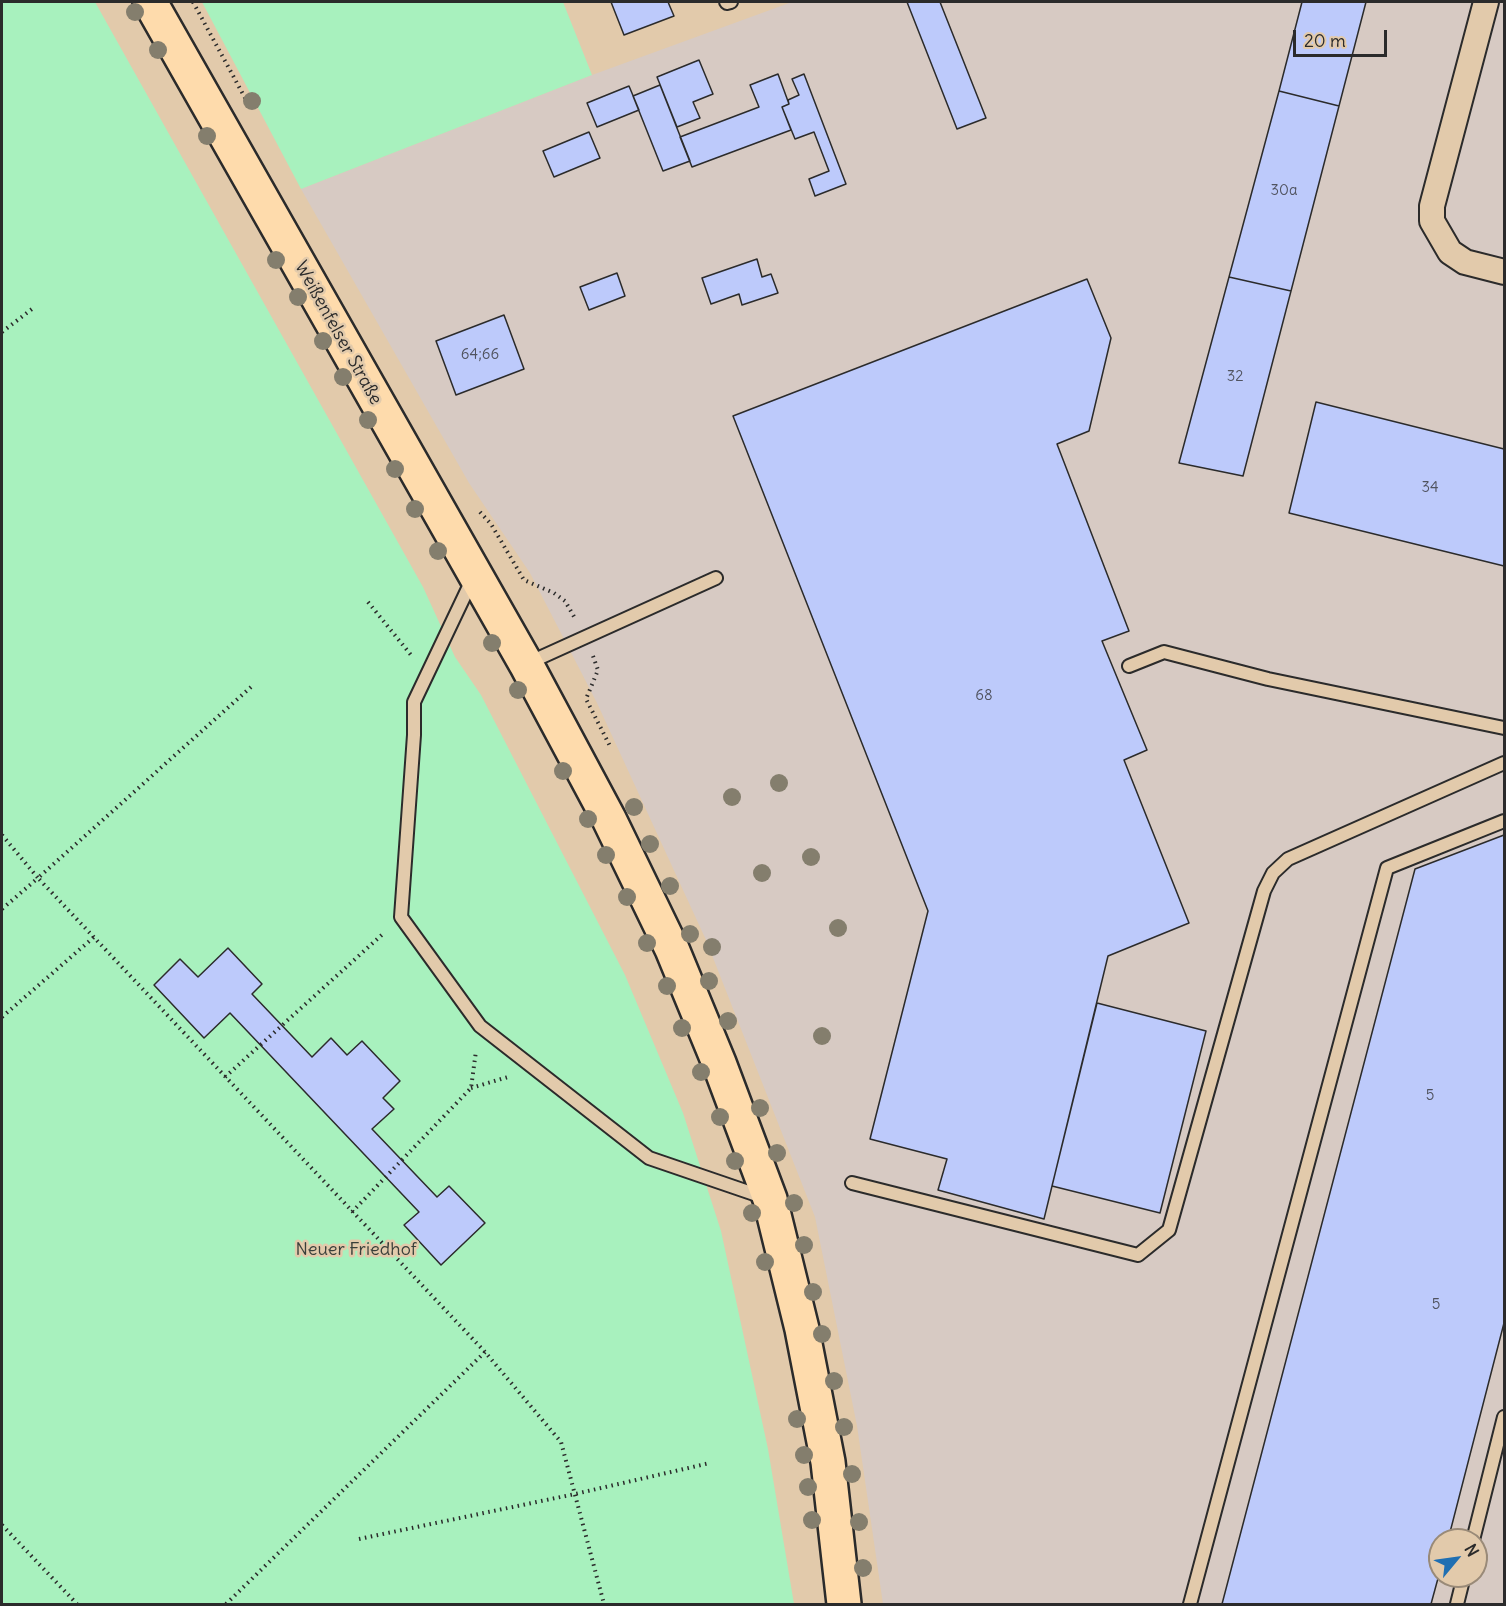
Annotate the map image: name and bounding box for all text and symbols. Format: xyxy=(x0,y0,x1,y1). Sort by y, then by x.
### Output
scale bar xyxy=(1296,18,1390,56)
text: 20 m xyxy=(1304,29,1346,52)
house number: 30a xyxy=(1271,182,1297,200)
street label: Weißenfelser Straße xyxy=(290,258,386,408)
house number: 64;66 xyxy=(461,346,499,364)
house number: 32 xyxy=(1227,368,1243,386)
house number: 34 xyxy=(1421,479,1439,497)
house number: 68 xyxy=(975,687,993,705)
house number: 5 xyxy=(1426,1087,1434,1105)
park label: Neuer Friedhof xyxy=(295,1239,417,1261)
house number: 5 xyxy=(1432,1296,1440,1314)
north arrow xyxy=(1428,1528,1488,1588)
text: N xyxy=(1461,1541,1483,1560)

